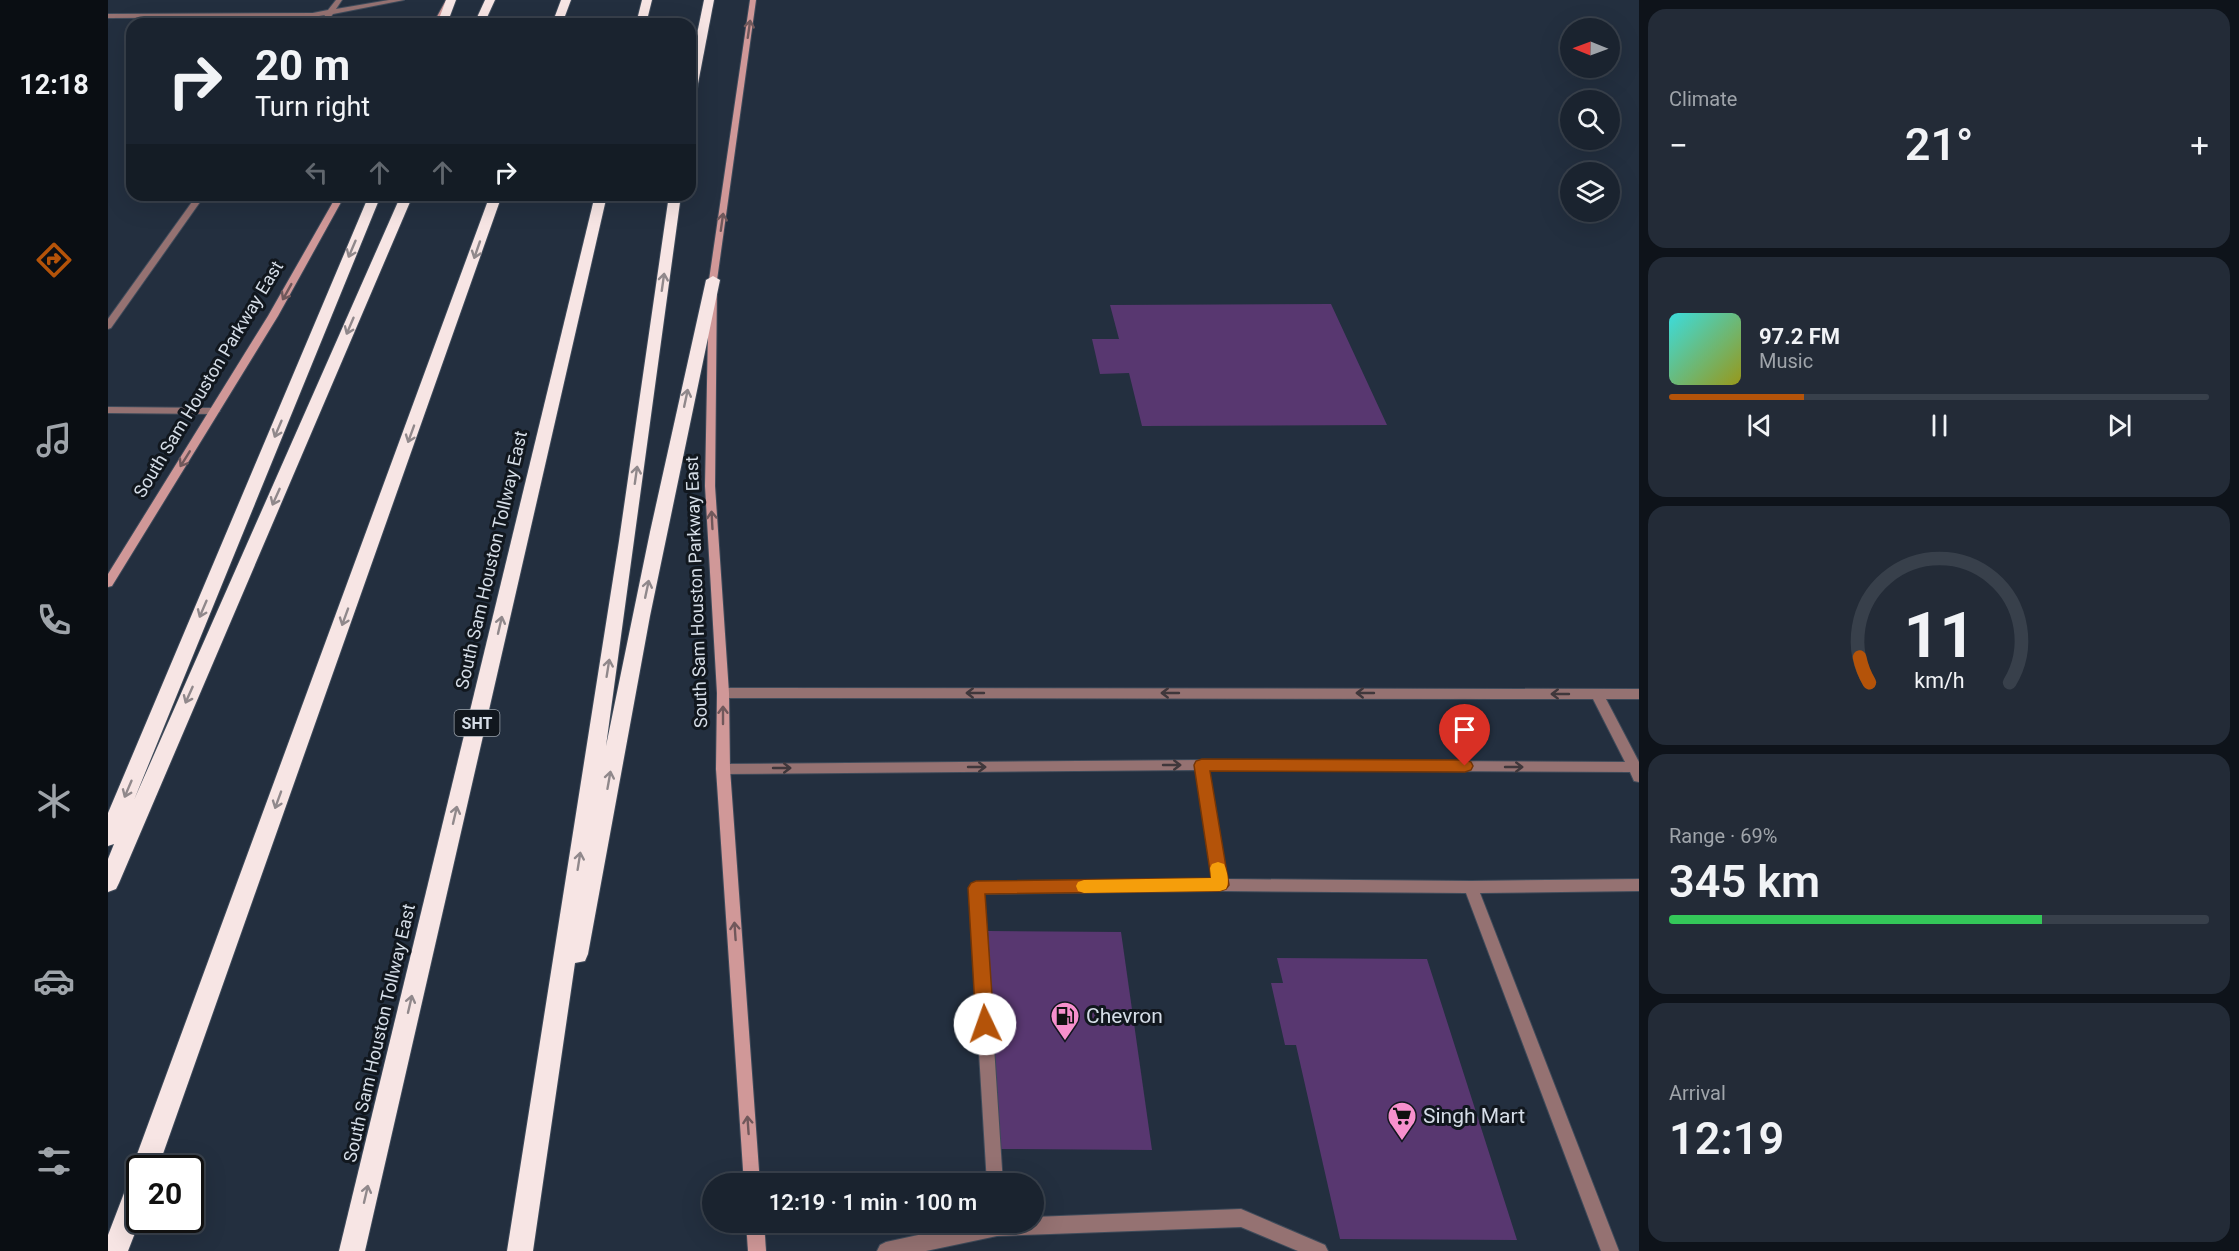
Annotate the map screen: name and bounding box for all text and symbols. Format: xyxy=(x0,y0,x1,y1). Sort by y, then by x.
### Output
north arrow xyxy=(1560,18,1620,78)
map controls xyxy=(1560,18,1620,222)
one-way arrow xyxy=(744,20,755,39)
text: 20 m xyxy=(255,41,350,90)
icon: right xyxy=(156,42,234,120)
text: 12:18 xyxy=(19,69,89,101)
text: Climate xyxy=(1669,87,1737,111)
button: search xyxy=(1560,90,1620,150)
text: Turn right xyxy=(255,91,370,123)
text: 21° xyxy=(1905,118,1973,171)
text: − xyxy=(1669,126,1688,165)
text: + xyxy=(2190,126,2209,165)
icon: left xyxy=(300,156,333,189)
icon: ahead xyxy=(363,156,396,189)
icon: ahead xyxy=(426,156,459,189)
icon: right xyxy=(489,156,522,189)
button: layers xyxy=(1560,162,1620,222)
one-way arrow xyxy=(716,213,727,233)
icon: directions xyxy=(33,239,75,281)
one-way arrow xyxy=(346,239,357,258)
one-way arrow xyxy=(471,240,482,259)
street label: South Sam Houston Parkway East xyxy=(129,257,287,501)
one-way arrow xyxy=(657,273,668,292)
one-way arrow xyxy=(280,284,292,301)
one-way arrow xyxy=(344,316,355,334)
text: 97.2 FM xyxy=(1759,324,1840,349)
text: Music xyxy=(1759,349,1813,373)
one-way arrow xyxy=(681,389,692,408)
icon: previous xyxy=(1743,409,1776,442)
icon: pause xyxy=(1923,409,1956,442)
icon: next xyxy=(2103,409,2136,442)
icon: music xyxy=(33,419,75,461)
one-way arrow xyxy=(271,420,282,438)
one-way arrow xyxy=(404,424,415,442)
street label: South Sam Houston Tollway East xyxy=(451,429,531,691)
one-way arrow xyxy=(179,450,191,467)
street label: South Sam Houston Parkway East xyxy=(681,455,711,728)
one-way arrow xyxy=(631,466,642,486)
one-way arrow xyxy=(269,488,281,506)
one-way arrow xyxy=(707,511,718,531)
one-way arrow xyxy=(642,580,653,599)
icon: phone xyxy=(33,599,75,641)
text: 11 xyxy=(1903,599,1975,672)
one-way arrow xyxy=(197,600,208,618)
one-way arrow xyxy=(338,607,349,626)
one-way arrow xyxy=(495,616,506,635)
one-way arrow xyxy=(602,659,613,678)
text: km/h xyxy=(1914,668,1964,693)
one-way arrow xyxy=(183,686,195,704)
one-way arrow xyxy=(965,687,985,699)
one-way arrow xyxy=(1160,687,1180,699)
one-way arrow xyxy=(1355,687,1375,699)
one-way arrow xyxy=(1550,688,1570,700)
pin xyxy=(1439,704,1490,766)
one-way arrow xyxy=(717,706,729,726)
road number: SHT xyxy=(454,710,500,736)
icon: arrive xyxy=(1448,713,1481,746)
one-way arrow xyxy=(1161,760,1181,771)
one-way arrow xyxy=(966,761,986,773)
one-way arrow xyxy=(1503,761,1523,773)
one-way arrow xyxy=(771,762,791,774)
one-way arrow xyxy=(603,771,614,791)
icon: climate xyxy=(33,780,75,822)
one-way arrow xyxy=(122,780,133,798)
one-way arrow xyxy=(272,791,283,809)
one-way arrow xyxy=(450,805,462,824)
text: Range · 69% xyxy=(1669,824,1777,848)
one-way arrow xyxy=(573,852,584,871)
text: 345 km xyxy=(1669,855,1820,908)
street label: South Sam Houston Tollway East xyxy=(339,902,419,1164)
one-way arrow xyxy=(729,921,740,941)
icon: car xyxy=(33,960,75,1002)
position arrow xyxy=(953,992,1017,1056)
one-way arrow xyxy=(405,995,417,1014)
fuel station icon: Chevron xyxy=(1049,1000,1081,1042)
place label: Chevron xyxy=(1086,1004,1163,1028)
text: Arrival xyxy=(1669,1081,1726,1105)
supermarket icon: Singh Mart xyxy=(1386,1100,1418,1142)
place label: Singh Mart xyxy=(1423,1104,1525,1128)
text: 12:19 xyxy=(1669,1112,1784,1165)
one-way arrow xyxy=(743,1116,754,1136)
icon: filters xyxy=(33,1140,75,1182)
speed limit sign: 20 xyxy=(126,1155,204,1233)
one-way arrow xyxy=(360,1185,372,1204)
text: 12:19 · 1 min · 100 m xyxy=(769,1190,977,1215)

